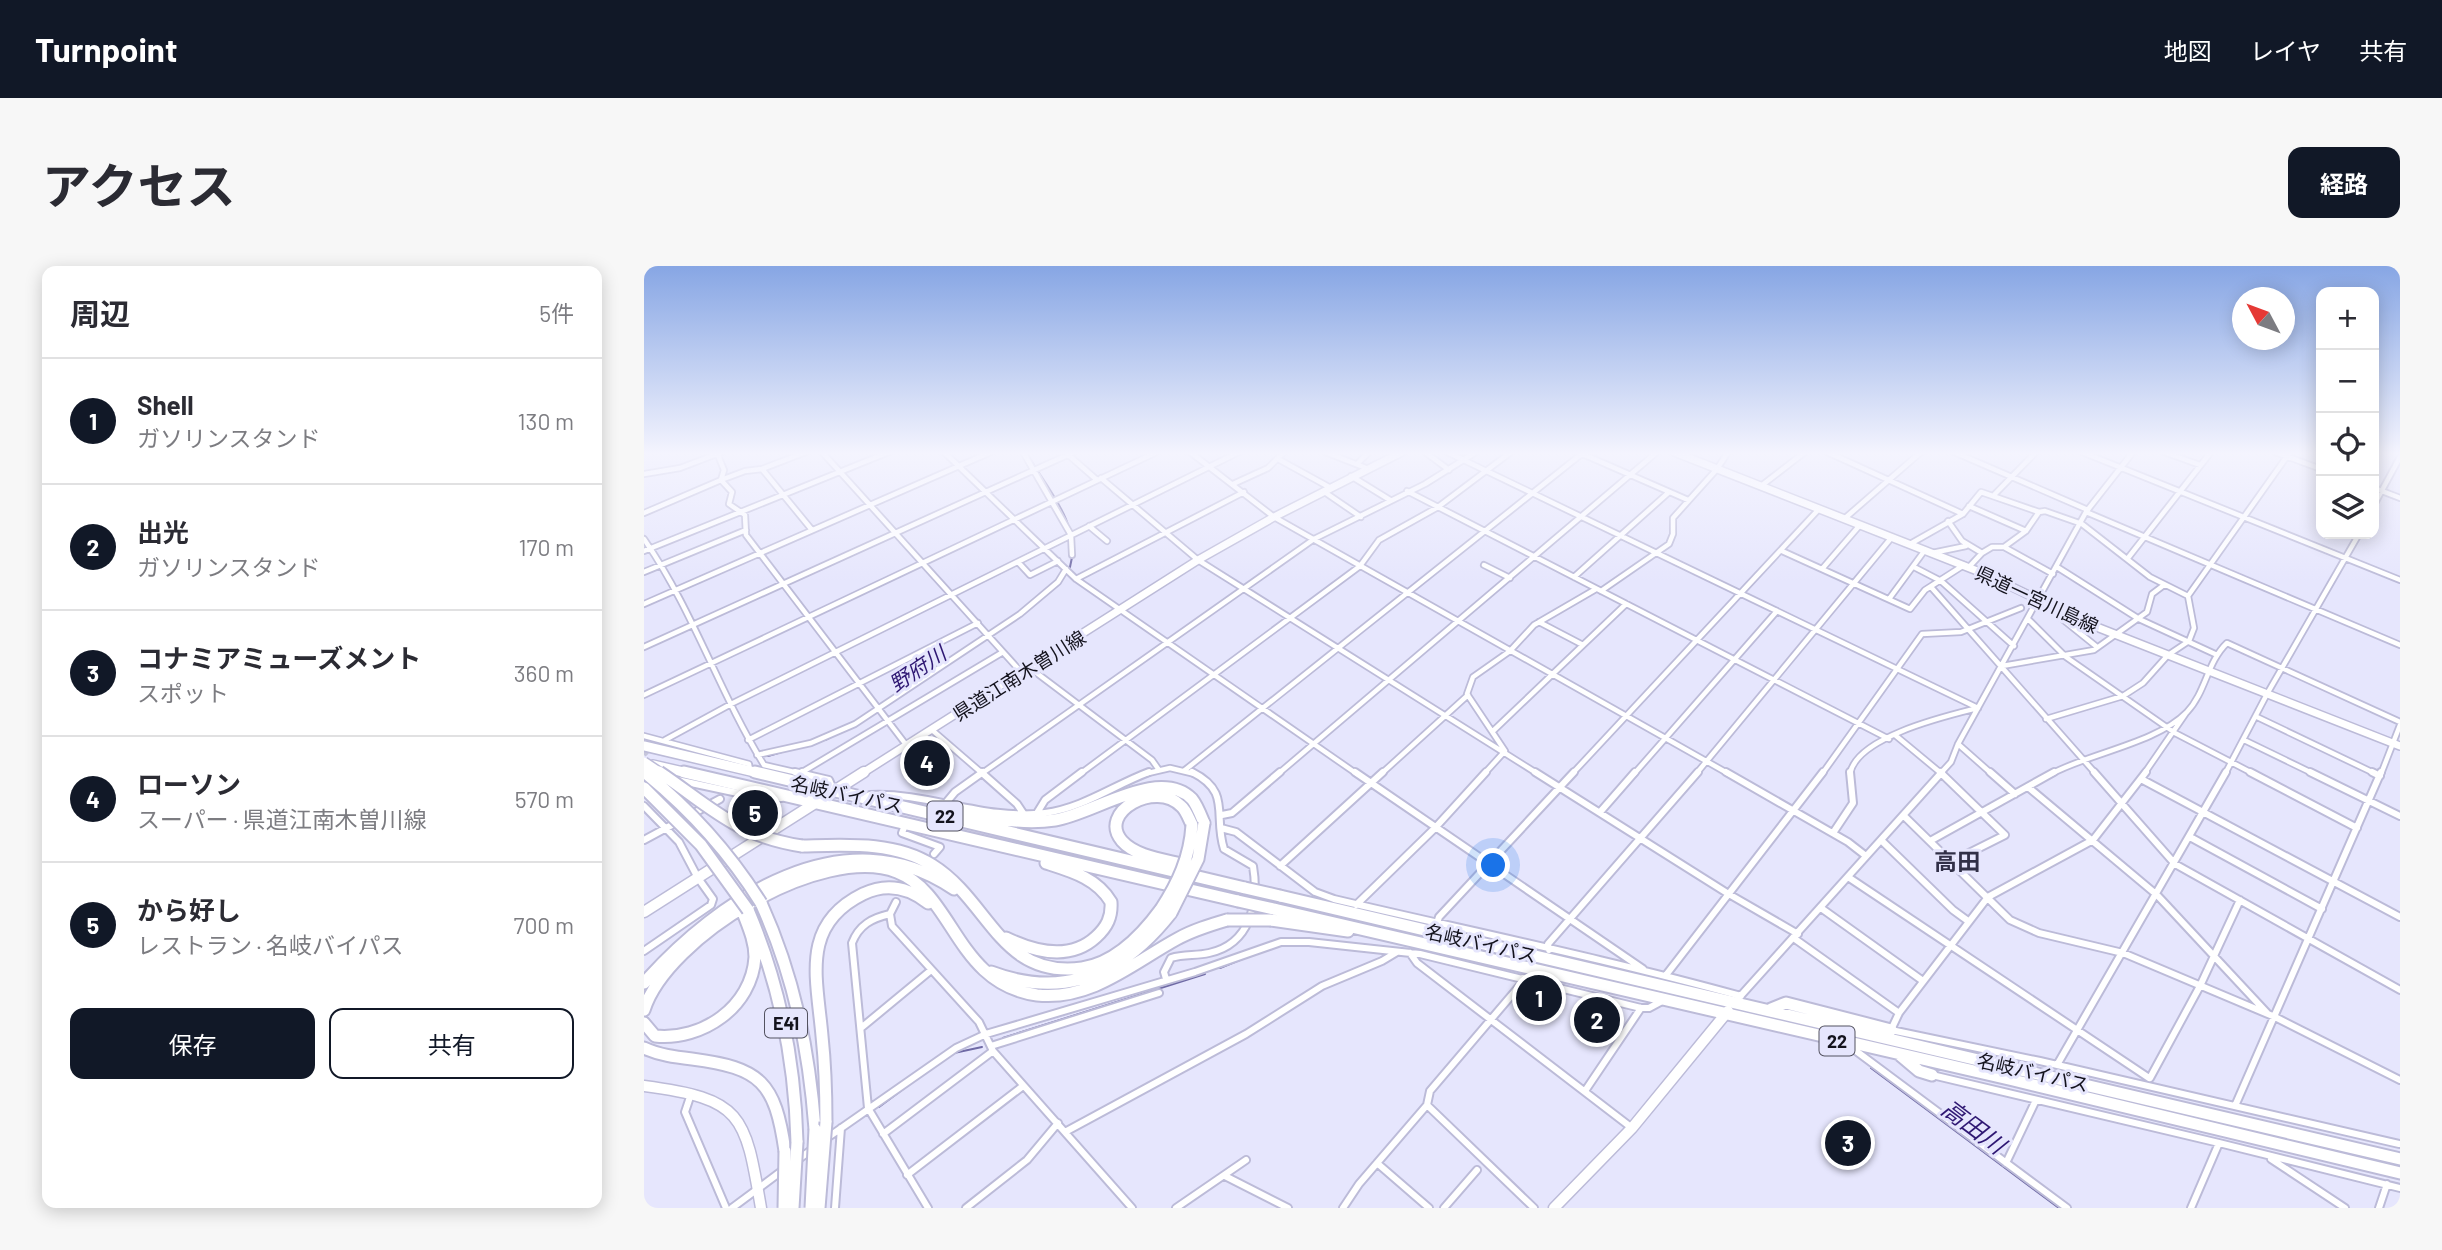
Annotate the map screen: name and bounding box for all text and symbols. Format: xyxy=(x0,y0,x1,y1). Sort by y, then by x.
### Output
text: Turnpoint xyxy=(35,29,177,69)
text: 地図 xyxy=(2164,36,2212,65)
text: レイヤ xyxy=(2250,36,2321,65)
text: 共有 xyxy=(2359,36,2407,65)
button: 経路 xyxy=(2288,147,2400,218)
text: アクセス xyxy=(42,155,236,214)
north arrow xyxy=(2232,287,2295,350)
map controls xyxy=(2316,287,2379,539)
button: + xyxy=(2316,287,2379,350)
text: 周辺 xyxy=(70,295,130,331)
text: 5件 xyxy=(539,299,574,327)
button: − xyxy=(2316,350,2379,413)
text: Shell xyxy=(137,389,194,420)
text: 1 xyxy=(89,407,97,435)
text: 130 m xyxy=(517,407,574,435)
button: locate xyxy=(2316,413,2379,476)
text: ガソリンスタンド xyxy=(137,424,321,452)
button: layers xyxy=(2316,476,2379,539)
text: 出光 xyxy=(137,516,189,547)
text: 2 xyxy=(87,533,99,561)
text: 170 m xyxy=(518,533,574,561)
text: ガソリンスタンド xyxy=(137,553,321,581)
street label: 県道一宮川島線 xyxy=(1972,560,2102,638)
street label: 県道江南木曽川線 xyxy=(948,625,1090,725)
water label: 野府川 xyxy=(884,639,952,696)
text: コナミアミューズメント xyxy=(137,642,421,673)
text: 3 xyxy=(87,659,99,687)
text: 360 m xyxy=(514,659,574,687)
text: スポット xyxy=(137,679,229,707)
pin: 4 xyxy=(904,737,950,789)
text: ローソン xyxy=(137,768,241,799)
street label: 名岐バイパス xyxy=(789,771,905,817)
text: 4 xyxy=(86,785,100,813)
text: 570 m xyxy=(515,785,574,813)
pin: 5 xyxy=(732,787,778,839)
road number: 22 xyxy=(928,802,962,830)
text: スーパー · 県道江南木曽川線 xyxy=(137,805,427,833)
district label: 高田 xyxy=(1934,847,1980,875)
your location xyxy=(1476,848,1510,882)
text: から好し xyxy=(137,894,241,925)
text: 5 xyxy=(87,911,99,939)
text: 700 m xyxy=(514,911,574,939)
street label: 名岐バイパス xyxy=(1423,919,1539,967)
text: レストラン · 名岐バイパス xyxy=(137,931,404,959)
pin: 1 xyxy=(1516,972,1562,1024)
pin: 2 xyxy=(1574,994,1620,1046)
button: 保存 xyxy=(70,1008,315,1079)
button: 共有 xyxy=(329,1008,574,1079)
road number: E41 xyxy=(765,1008,807,1038)
road number: 22 xyxy=(1820,1026,1854,1056)
street label: 名岐バイパス xyxy=(1975,1048,2091,1096)
water label: 高田川 xyxy=(1937,1093,2014,1161)
pin: 3 xyxy=(1825,1117,1871,1169)

